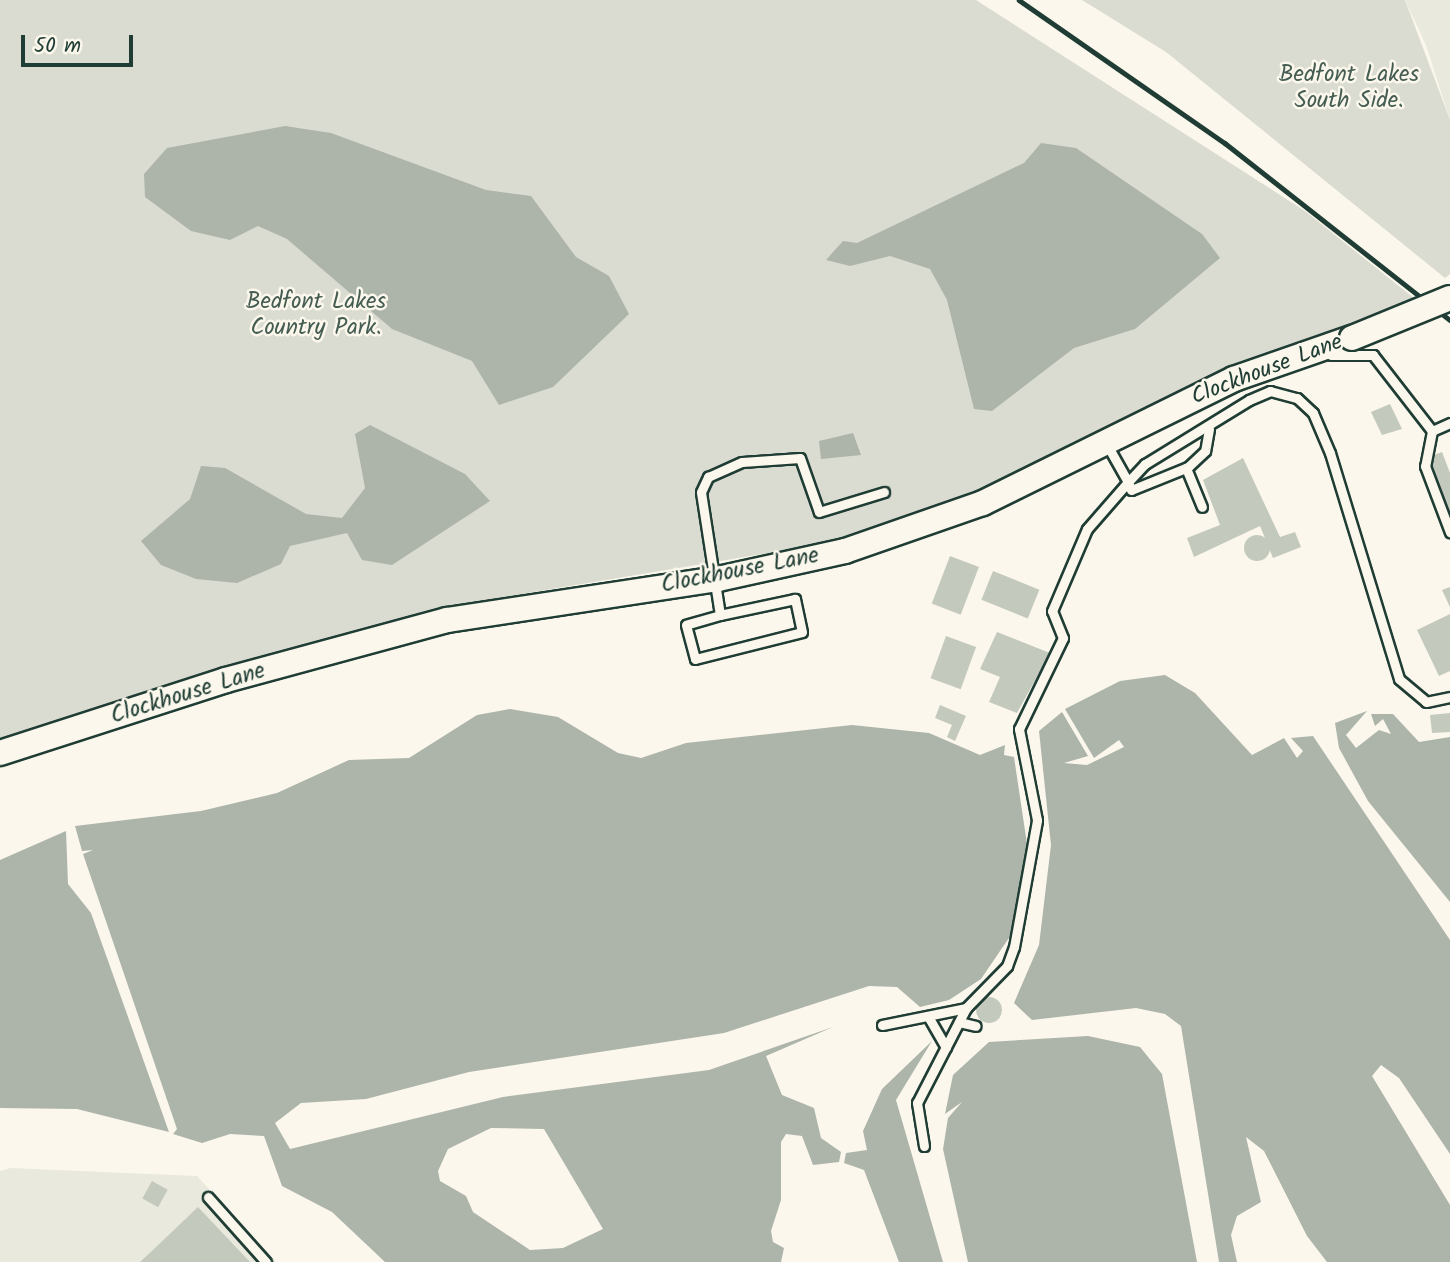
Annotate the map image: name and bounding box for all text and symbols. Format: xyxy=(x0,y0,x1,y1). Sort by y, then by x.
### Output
scale bar xyxy=(24,21,136,65)
text: 50 m xyxy=(34,30,81,63)
park label: Bedfont Lakes South Side. xyxy=(1279,61,1419,115)
park label: Bedfont Lakes Country Park. xyxy=(246,288,386,342)
street label: Clockhouse Lane xyxy=(1187,328,1347,412)
street label: Clockhouse Lane xyxy=(659,542,821,600)
street label: Clockhouse Lane xyxy=(107,657,269,731)

